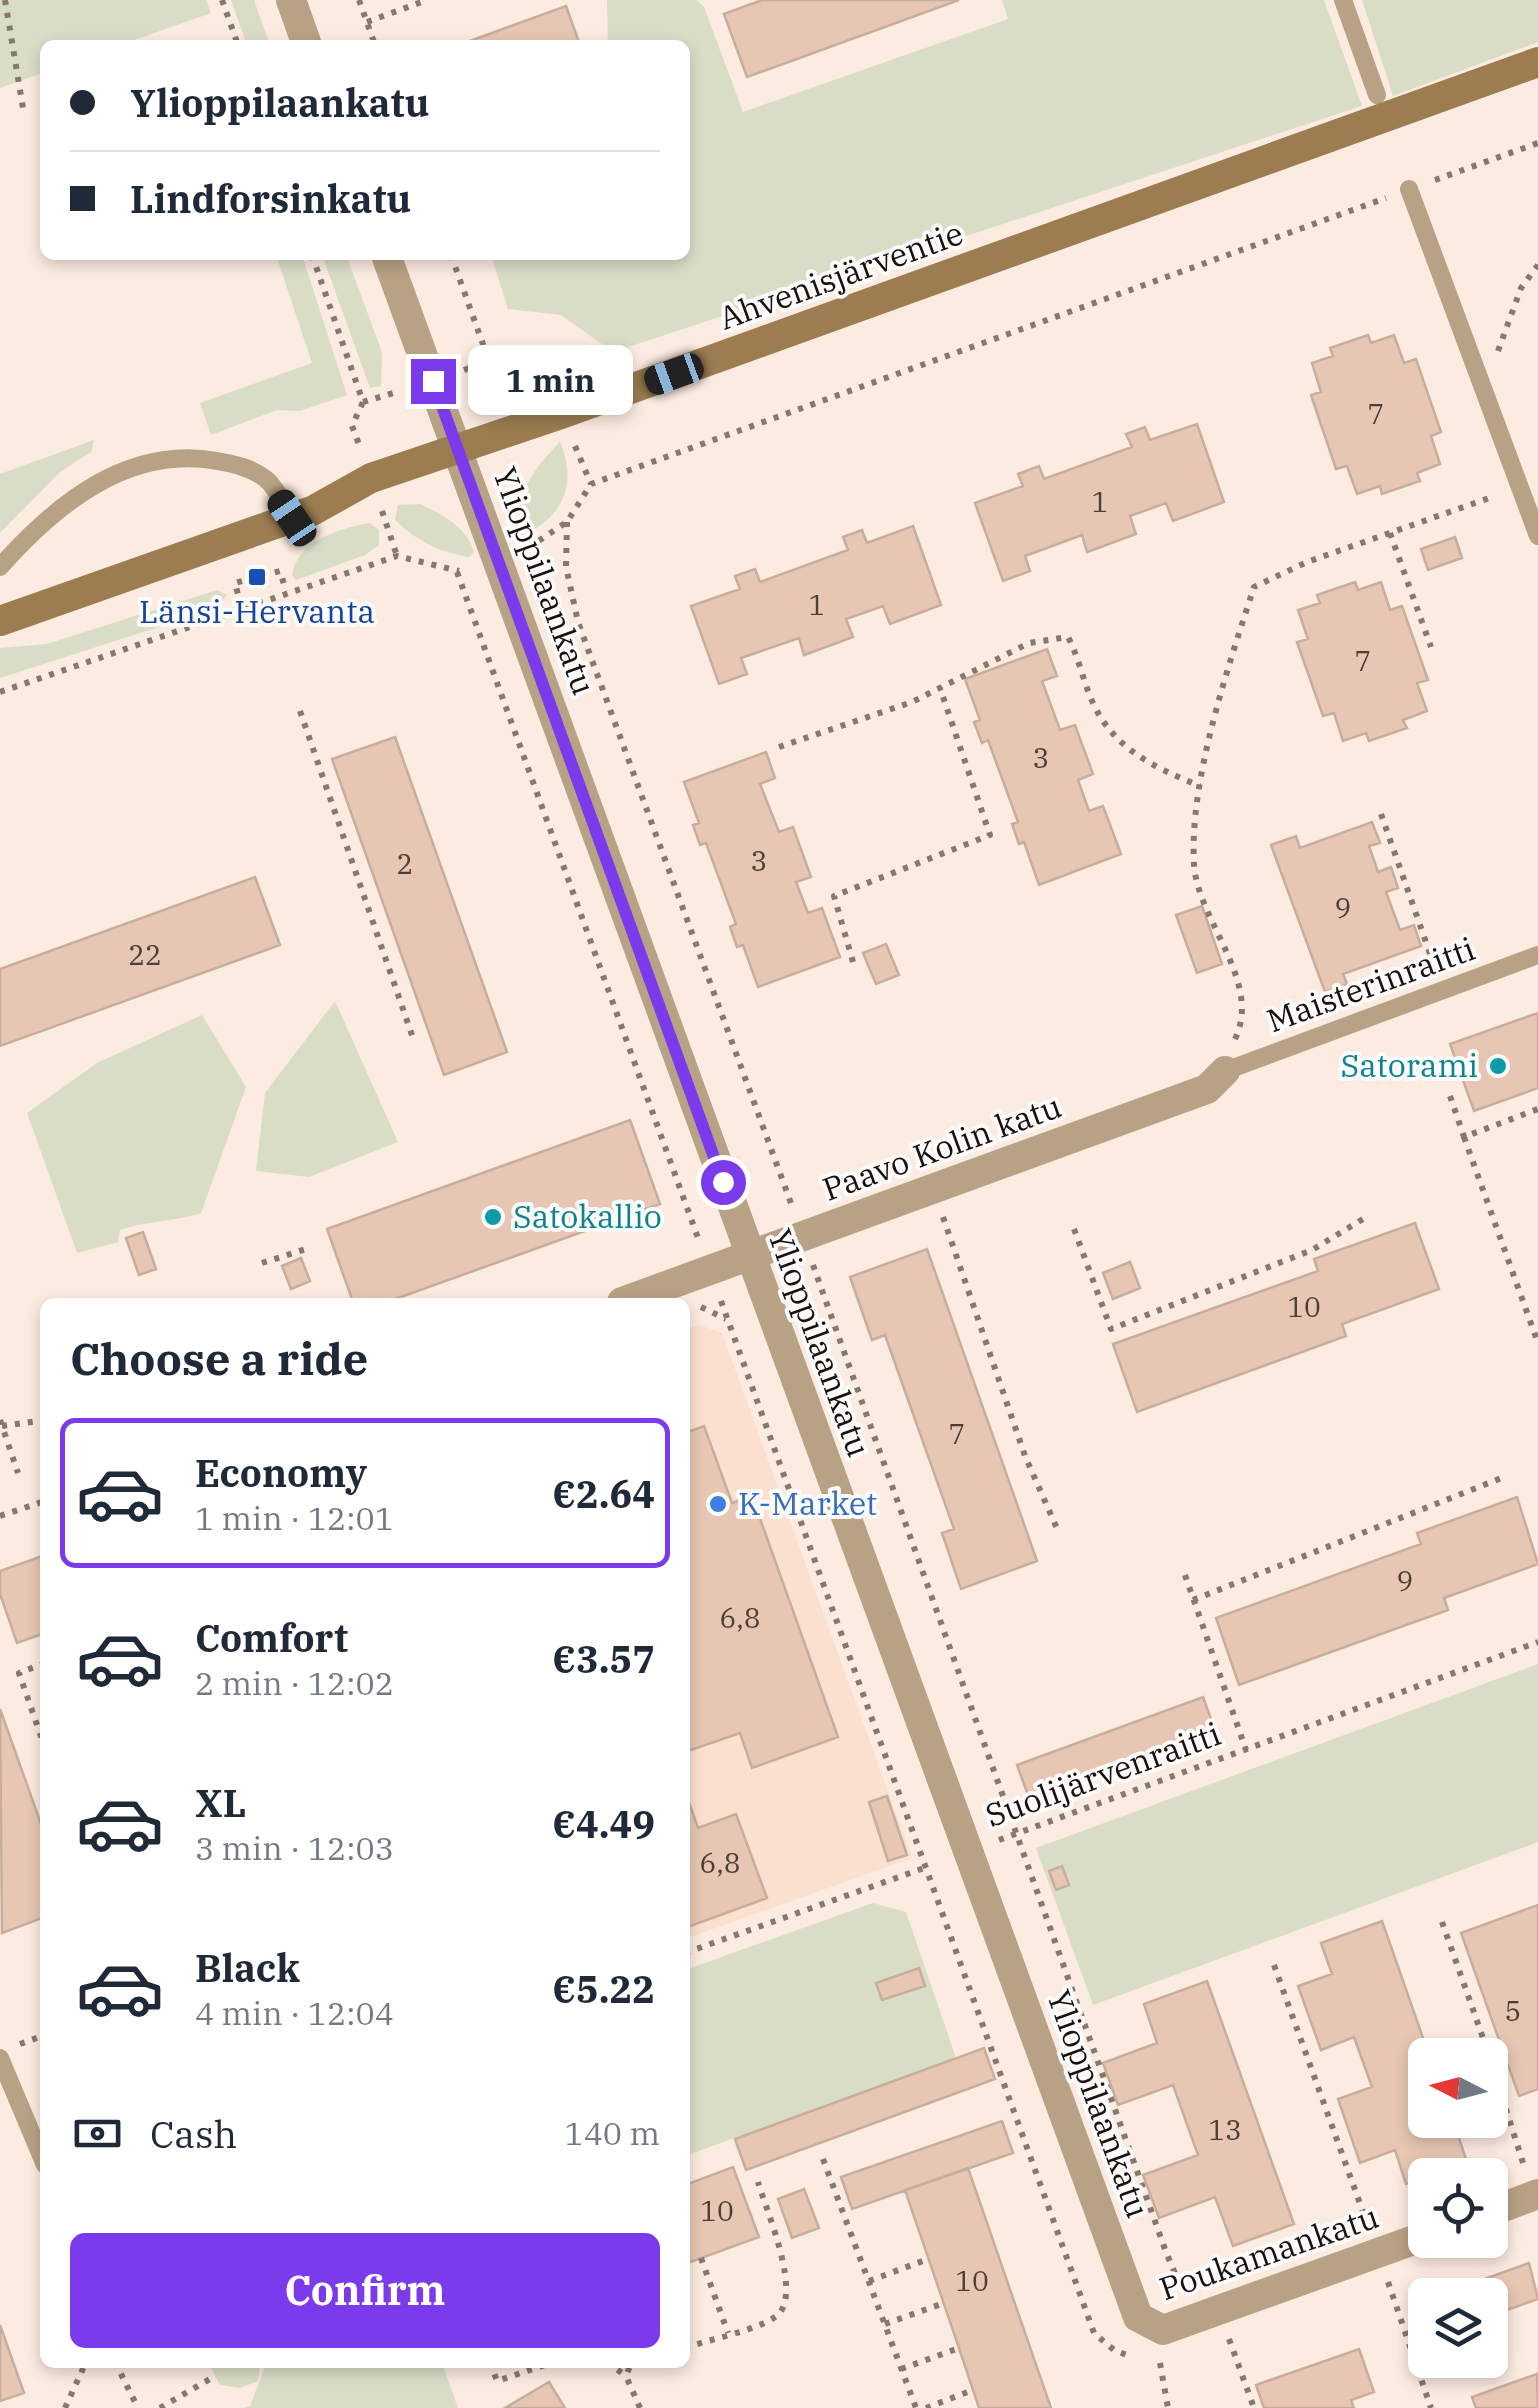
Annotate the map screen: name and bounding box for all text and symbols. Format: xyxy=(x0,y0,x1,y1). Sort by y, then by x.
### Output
text: Ylioppilaankatu xyxy=(130,78,429,127)
text: Lindforsinkatu xyxy=(130,174,411,223)
street label: Ahvenisjärventie xyxy=(713,211,968,339)
callout: 1 min xyxy=(468,346,633,416)
car xyxy=(641,350,707,398)
route end xyxy=(411,359,456,404)
text: 1 min xyxy=(506,359,595,401)
house number: 7 xyxy=(1368,395,1384,432)
street label: Ylioppilaankatu xyxy=(484,461,606,700)
house number: 1 xyxy=(1092,483,1108,520)
car xyxy=(263,485,321,551)
marker: Länsi-Hervanta xyxy=(246,566,268,588)
house number: 1 xyxy=(809,586,825,623)
place label: Länsi-Hervanta xyxy=(139,590,375,632)
house number: 7 xyxy=(1355,642,1371,679)
house number: 3 xyxy=(1033,739,1049,776)
house number: 3 xyxy=(751,842,767,879)
house number: 2 xyxy=(397,845,413,882)
house number: 9 xyxy=(1335,889,1351,926)
street label: Maisterinraitti xyxy=(1261,927,1480,1041)
house number: 22 xyxy=(128,936,162,973)
place label: Satorami xyxy=(1340,1044,1478,1086)
marker: Satorami xyxy=(1487,1055,1509,1077)
street label: Paavo Kolin katu xyxy=(817,1084,1067,1210)
route start xyxy=(701,1160,746,1205)
place label: Satokallio xyxy=(513,1195,662,1237)
marker: Satokallio xyxy=(482,1206,504,1228)
street label: Ylioppilaankatu xyxy=(759,1223,881,1462)
house number: 10 xyxy=(1287,1288,1321,1325)
text: Choose a ride xyxy=(70,1329,368,1387)
house number: 7 xyxy=(949,1415,965,1452)
icon: car xyxy=(75,1448,165,1538)
text: Economy xyxy=(195,1448,367,1497)
text: €2.64 xyxy=(552,1469,655,1518)
place label: K-Market xyxy=(738,1482,877,1524)
marker: K-Market xyxy=(707,1493,729,1515)
text: 1 min · 12:01 xyxy=(195,1497,394,1539)
house number: 9 xyxy=(1397,1562,1413,1599)
house number: 6,8 xyxy=(719,1599,761,1636)
icon: car xyxy=(75,1613,165,1703)
text: Comfort xyxy=(195,1613,348,1662)
text: €3.57 xyxy=(552,1634,655,1683)
text: 2 min · 12:02 xyxy=(195,1662,394,1704)
street label: Suolijärvenraitti xyxy=(979,1712,1226,1836)
icon: car xyxy=(75,1778,165,1868)
text: XL xyxy=(195,1778,246,1827)
text: €4.49 xyxy=(552,1799,655,1848)
text: 3 min · 12:03 xyxy=(195,1827,394,1869)
house number: 6,8 xyxy=(699,1844,741,1881)
icon: car xyxy=(75,1943,165,2033)
text: Black xyxy=(195,1943,300,1992)
text: €5.22 xyxy=(552,1964,655,2013)
street label: Ylioppilaankatu xyxy=(1038,1984,1160,2223)
text: 4 min · 12:04 xyxy=(195,1992,394,2034)
house number: 5 xyxy=(1505,1992,1521,2029)
north arrow xyxy=(1408,2038,1508,2138)
map controls xyxy=(1408,2038,1508,2378)
icon: cash xyxy=(70,2106,125,2161)
text: Cash xyxy=(150,2109,237,2158)
house number: 13 xyxy=(1208,2111,1242,2148)
text: 140 m xyxy=(564,2112,660,2154)
button: locate xyxy=(1408,2158,1508,2258)
house number: 10 xyxy=(700,2192,734,2229)
street label: Poukamankatu xyxy=(1154,2195,1384,2309)
button: Confirm xyxy=(70,2233,660,2348)
house number: 10 xyxy=(955,2262,989,2299)
button: layers xyxy=(1408,2278,1508,2378)

